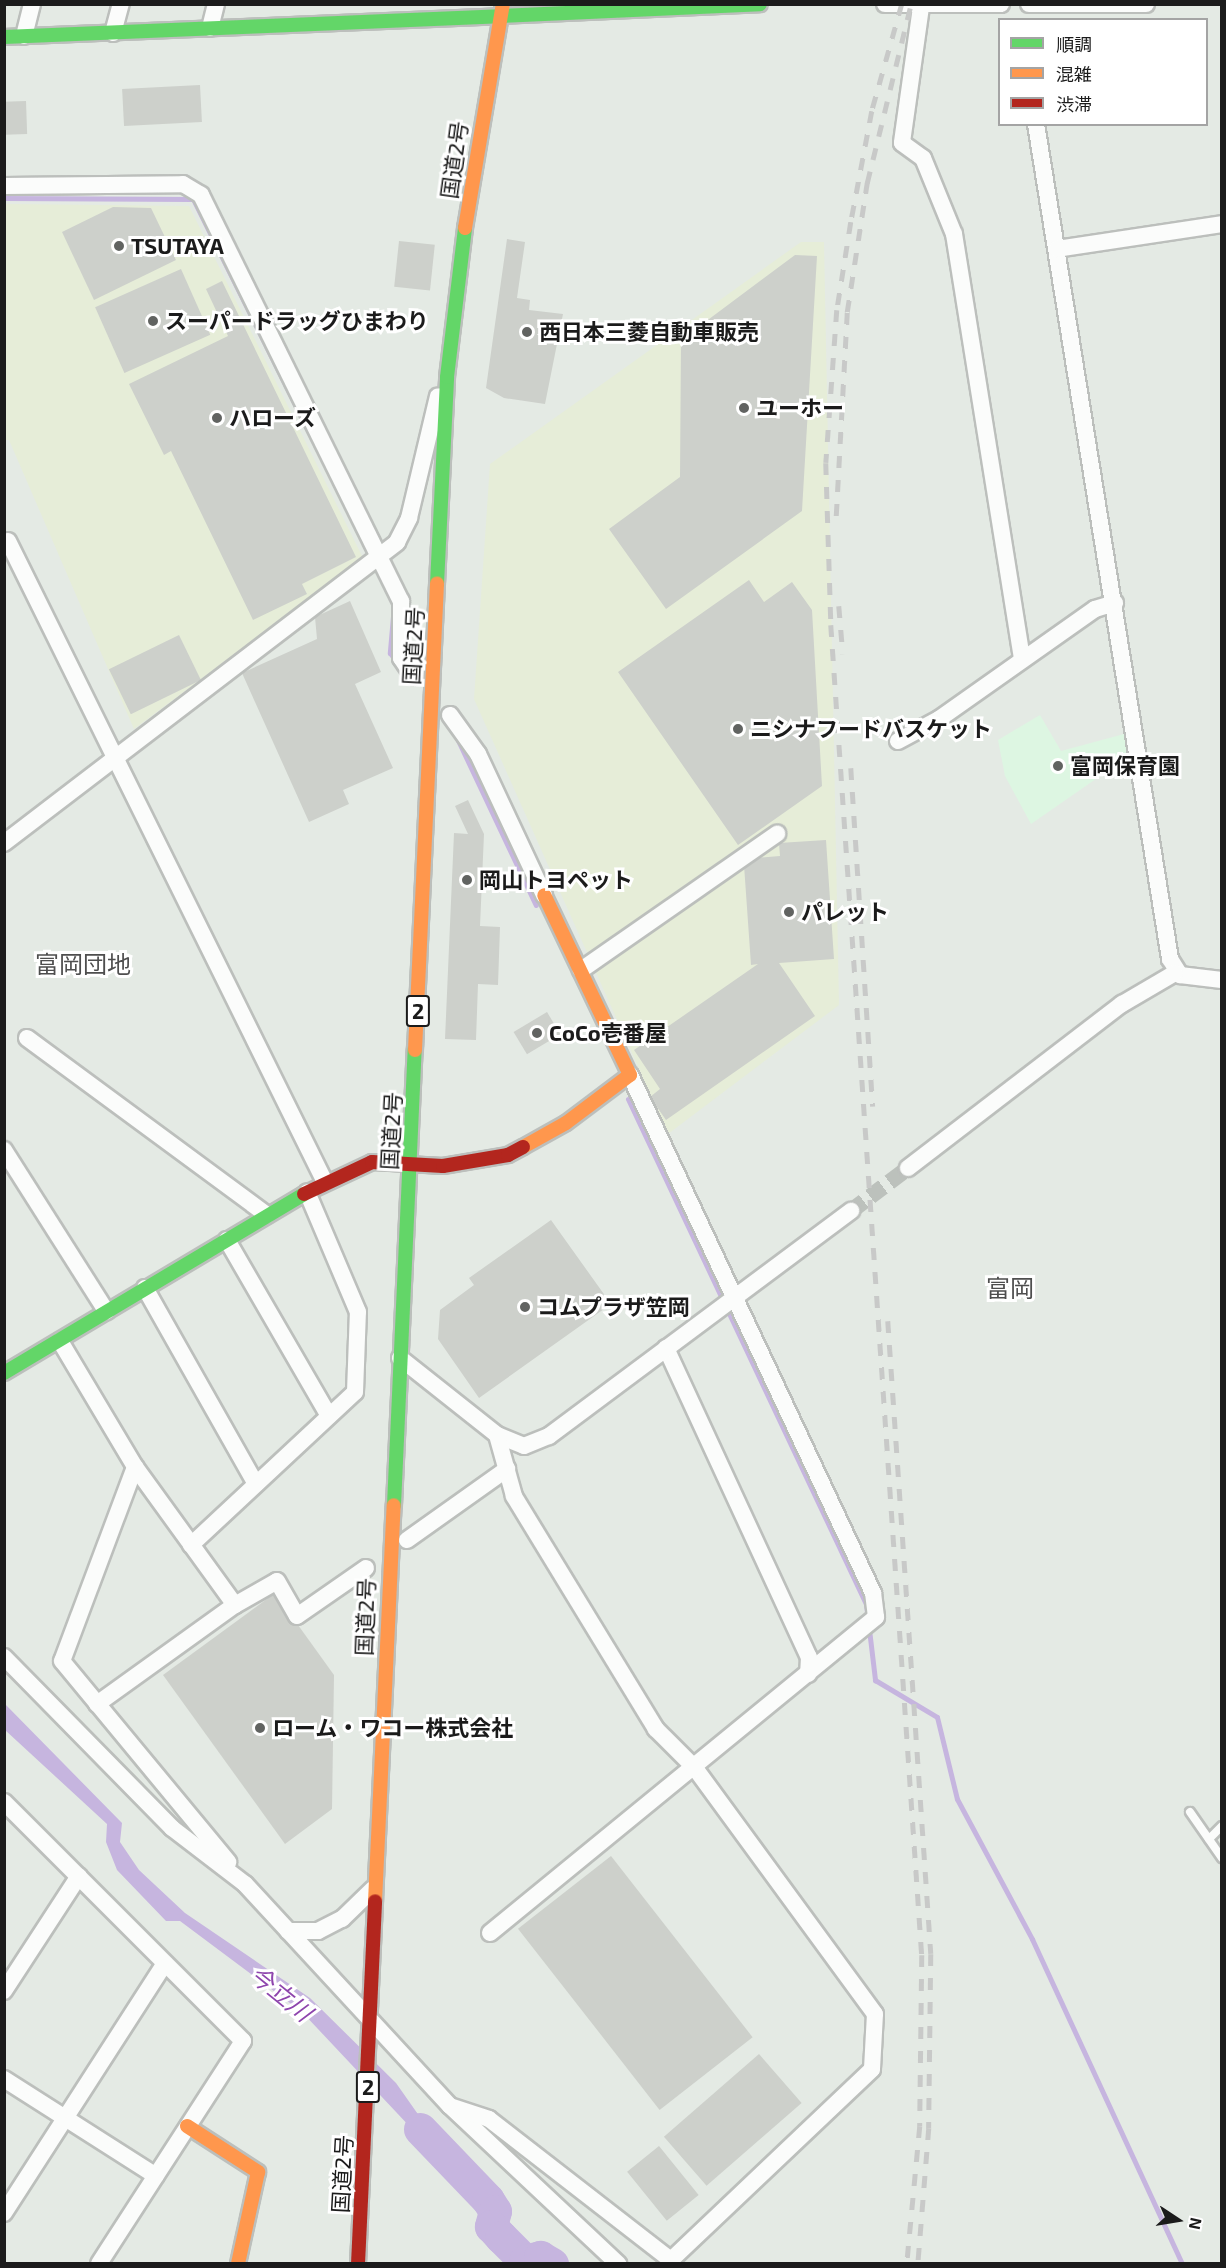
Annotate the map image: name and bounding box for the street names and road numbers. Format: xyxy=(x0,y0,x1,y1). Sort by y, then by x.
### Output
street label: 国道2号 xyxy=(435,119,473,201)
street label: 国道2号 xyxy=(398,606,428,686)
road number: 2 xyxy=(404,993,432,1029)
street label: 国道2号 xyxy=(376,1091,406,1171)
street label: 国道2号 xyxy=(350,1577,380,1657)
road number: 2 xyxy=(354,2069,382,2105)
street label: 国道2号 xyxy=(327,2134,357,2214)

